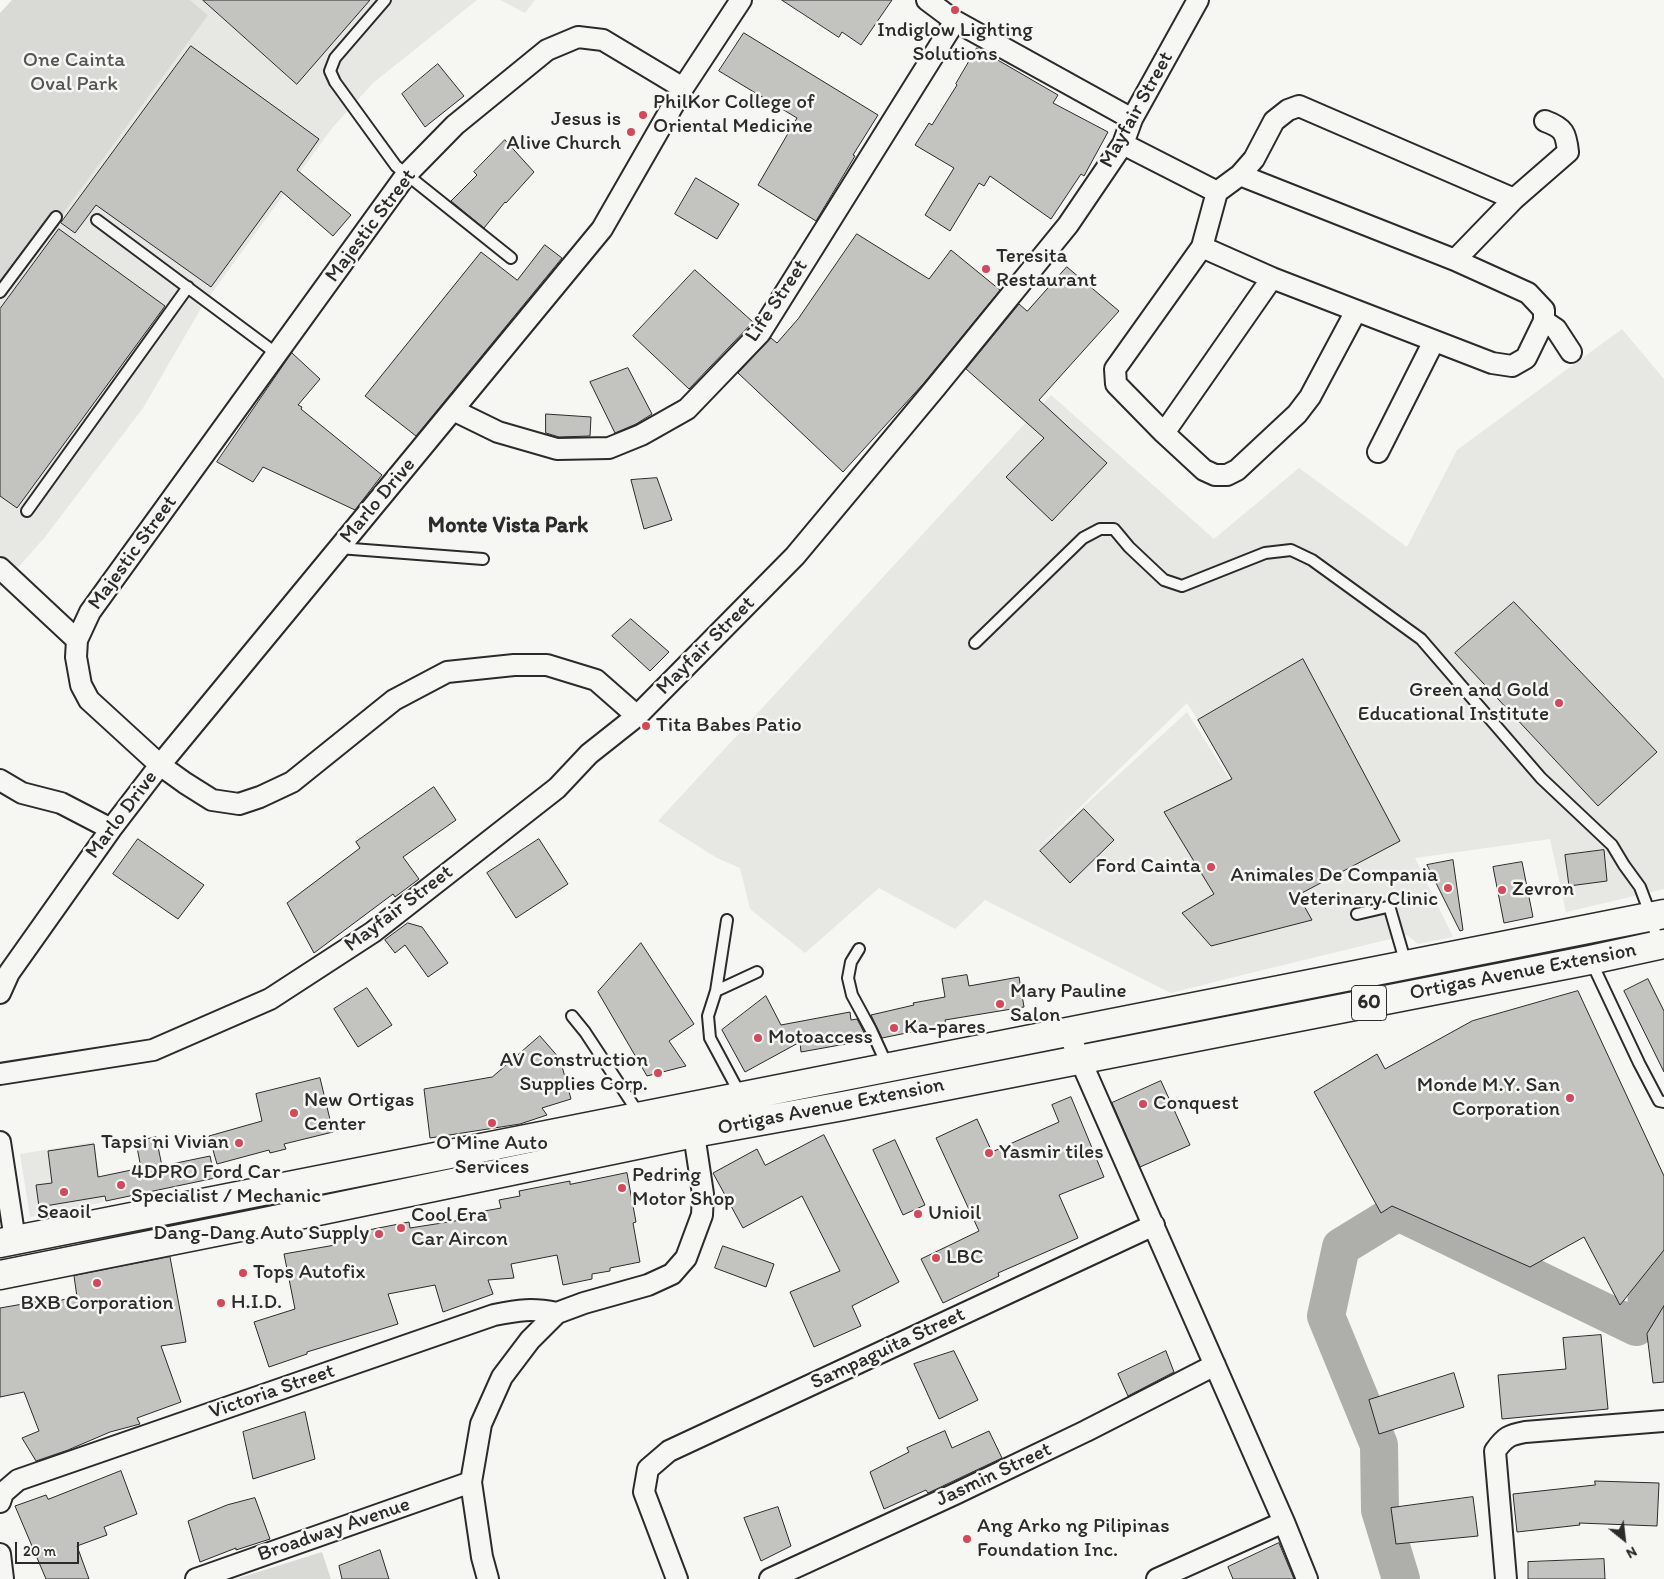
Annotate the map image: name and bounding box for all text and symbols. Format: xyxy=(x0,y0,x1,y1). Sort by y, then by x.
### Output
marker: Indiglow Lighting Solutions xyxy=(949,4,961,16)
place label: Indiglow Lighting Solutions xyxy=(877,18,1033,68)
street label: Mayfair Street xyxy=(1095,47,1179,173)
park label: One Cainta Oval Park xyxy=(23,48,125,98)
place label: PhilKor College of Oriental Medicine xyxy=(653,90,815,140)
place label: Jesus is Alive Church xyxy=(506,107,621,157)
marker: PhilKor College of Oriental Medicine xyxy=(637,109,649,121)
marker: Jesus is Alive Church xyxy=(625,126,637,138)
street label: Majestic Street xyxy=(320,164,422,288)
place label: Teresita Restaurant xyxy=(996,244,1097,294)
street label: Life Street xyxy=(740,255,814,347)
marker: Teresita Restaurant xyxy=(980,263,992,275)
street label: Marlo Drive xyxy=(335,453,421,549)
street label: Majestic Street xyxy=(83,491,183,615)
district label: Monte Vista Park xyxy=(428,513,588,539)
street label: Mayfair Street xyxy=(651,591,761,701)
place label: Green and Gold Educational Institute xyxy=(1358,678,1549,728)
marker: Green and Gold Educational Institute xyxy=(1553,697,1565,709)
place label: Tita Babes Patio xyxy=(656,713,802,739)
marker: Tita Babes Patio xyxy=(640,720,652,732)
street label: Marlo Drive xyxy=(81,766,163,864)
place label: Ford Cainta xyxy=(1095,854,1201,880)
street label: Mayfair Street xyxy=(340,860,458,958)
marker: Ford Cainta xyxy=(1205,861,1217,873)
place label: Animales De Compania Veterinary Clinic xyxy=(1231,863,1438,913)
place label: Zevron xyxy=(1512,877,1574,903)
marker: Animales De Compania Veterinary Clinic xyxy=(1442,882,1454,894)
marker: Zevron xyxy=(1496,884,1508,896)
street label: Ortigas Avenue Extension xyxy=(1408,938,1638,1006)
place label: Mary Pauline Salon xyxy=(1010,979,1127,1029)
road number: 60 xyxy=(1352,986,1386,1020)
marker: Mary Pauline Salon xyxy=(994,998,1006,1010)
place label: Ka-pares xyxy=(904,1015,986,1041)
marker: Ka-pares xyxy=(888,1022,900,1034)
place label: Motoaccess xyxy=(768,1025,873,1051)
marker: Motoaccess xyxy=(752,1032,764,1044)
place label: AV Construction Supplies Corp. xyxy=(500,1048,648,1098)
marker: AV Construction Supplies Corp. xyxy=(652,1067,664,1079)
street label: Ortigas Avenue Extension xyxy=(716,1073,946,1141)
place label: Monde M.Y. San Corporation xyxy=(1417,1073,1560,1123)
place label: New Ortigas Center xyxy=(304,1088,414,1138)
place label: Conquest xyxy=(1153,1091,1239,1117)
marker: Monde M.Y. San Corporation xyxy=(1564,1092,1576,1104)
marker: Conquest xyxy=(1137,1098,1149,1110)
marker: New Ortigas Center xyxy=(288,1107,300,1119)
marker: O Mine Auto Services xyxy=(486,1117,498,1129)
place label: Tapsi ni Vivian xyxy=(101,1130,229,1156)
place label: O Mine Auto Services xyxy=(436,1131,548,1181)
marker: Tapsi ni Vivian xyxy=(233,1137,245,1149)
place label: Yasmir tiles xyxy=(999,1140,1104,1166)
marker: Yasmir tiles xyxy=(983,1147,995,1159)
place label: 4DPRO Ford Car Specialist / Mechanic xyxy=(131,1160,321,1210)
place label: Pedring Motor Shop xyxy=(632,1163,735,1213)
marker: 4DPRO Ford Car Specialist / Mechanic xyxy=(115,1179,127,1191)
marker: Pedring Motor Shop xyxy=(616,1182,628,1194)
marker: Seaoil xyxy=(58,1186,70,1198)
place label: Seaoil xyxy=(37,1200,91,1226)
place label: Unioil xyxy=(928,1201,981,1227)
place label: Cool Era Car Aircon xyxy=(411,1203,508,1253)
marker: Unioil xyxy=(912,1208,924,1220)
place label: Dang-Dang Auto Supply xyxy=(153,1221,369,1247)
marker: Cool Era Car Aircon xyxy=(395,1222,407,1234)
marker: Dang-Dang Auto Supply xyxy=(373,1228,385,1240)
place label: LBC xyxy=(946,1245,983,1271)
marker: LBC xyxy=(930,1252,942,1264)
place label: Tops Autofix xyxy=(253,1260,365,1286)
marker: Tops Autofix xyxy=(237,1267,249,1279)
marker: BXB Corporation xyxy=(91,1277,103,1289)
place label: H.I.D. xyxy=(231,1290,282,1316)
place label: BXB Corporation xyxy=(21,1291,173,1317)
marker: H.I.D. xyxy=(215,1297,227,1309)
street label: Sampaguita Street xyxy=(807,1302,969,1396)
street label: Victoria Street xyxy=(206,1359,338,1425)
street label: Jasmin Street xyxy=(932,1437,1056,1513)
street label: Broadway Avenue xyxy=(254,1492,414,1568)
place label: Ang Arko ng Pilipinas Foundation Inc. xyxy=(977,1514,1169,1564)
north arrow xyxy=(1599,1514,1649,1564)
scale bar xyxy=(18,1532,81,1564)
marker: Ang Arko ng Pilipinas Foundation Inc. xyxy=(961,1533,973,1545)
text: 20 m xyxy=(23,1542,56,1560)
text: N xyxy=(1623,1543,1640,1562)

